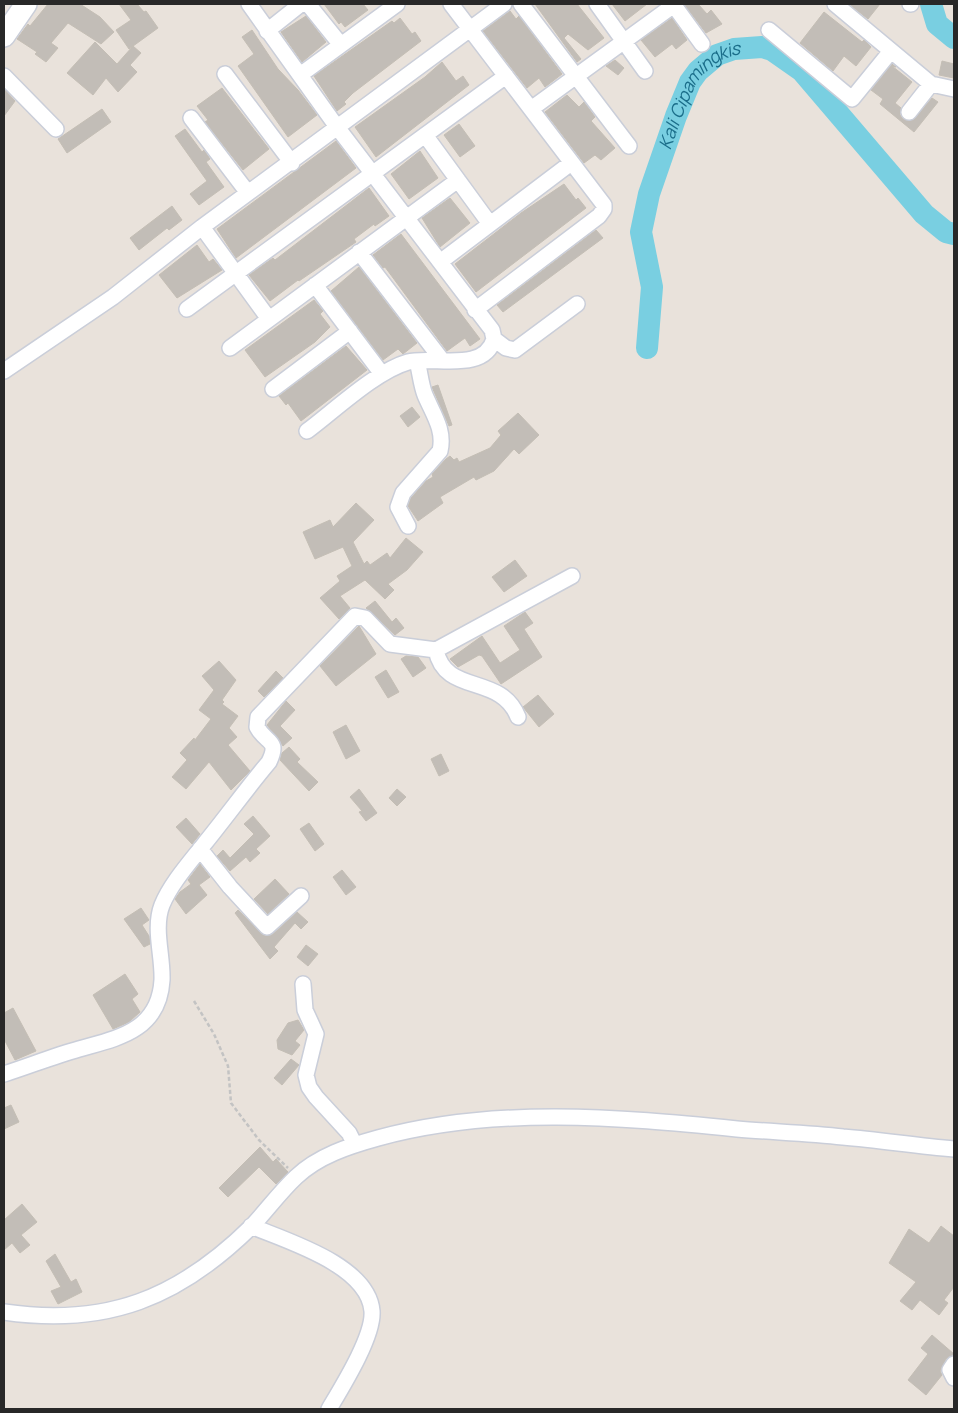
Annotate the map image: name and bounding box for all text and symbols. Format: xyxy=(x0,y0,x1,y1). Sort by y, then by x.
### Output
water label: Kali Cipamingkis xyxy=(652,35,742,152)

